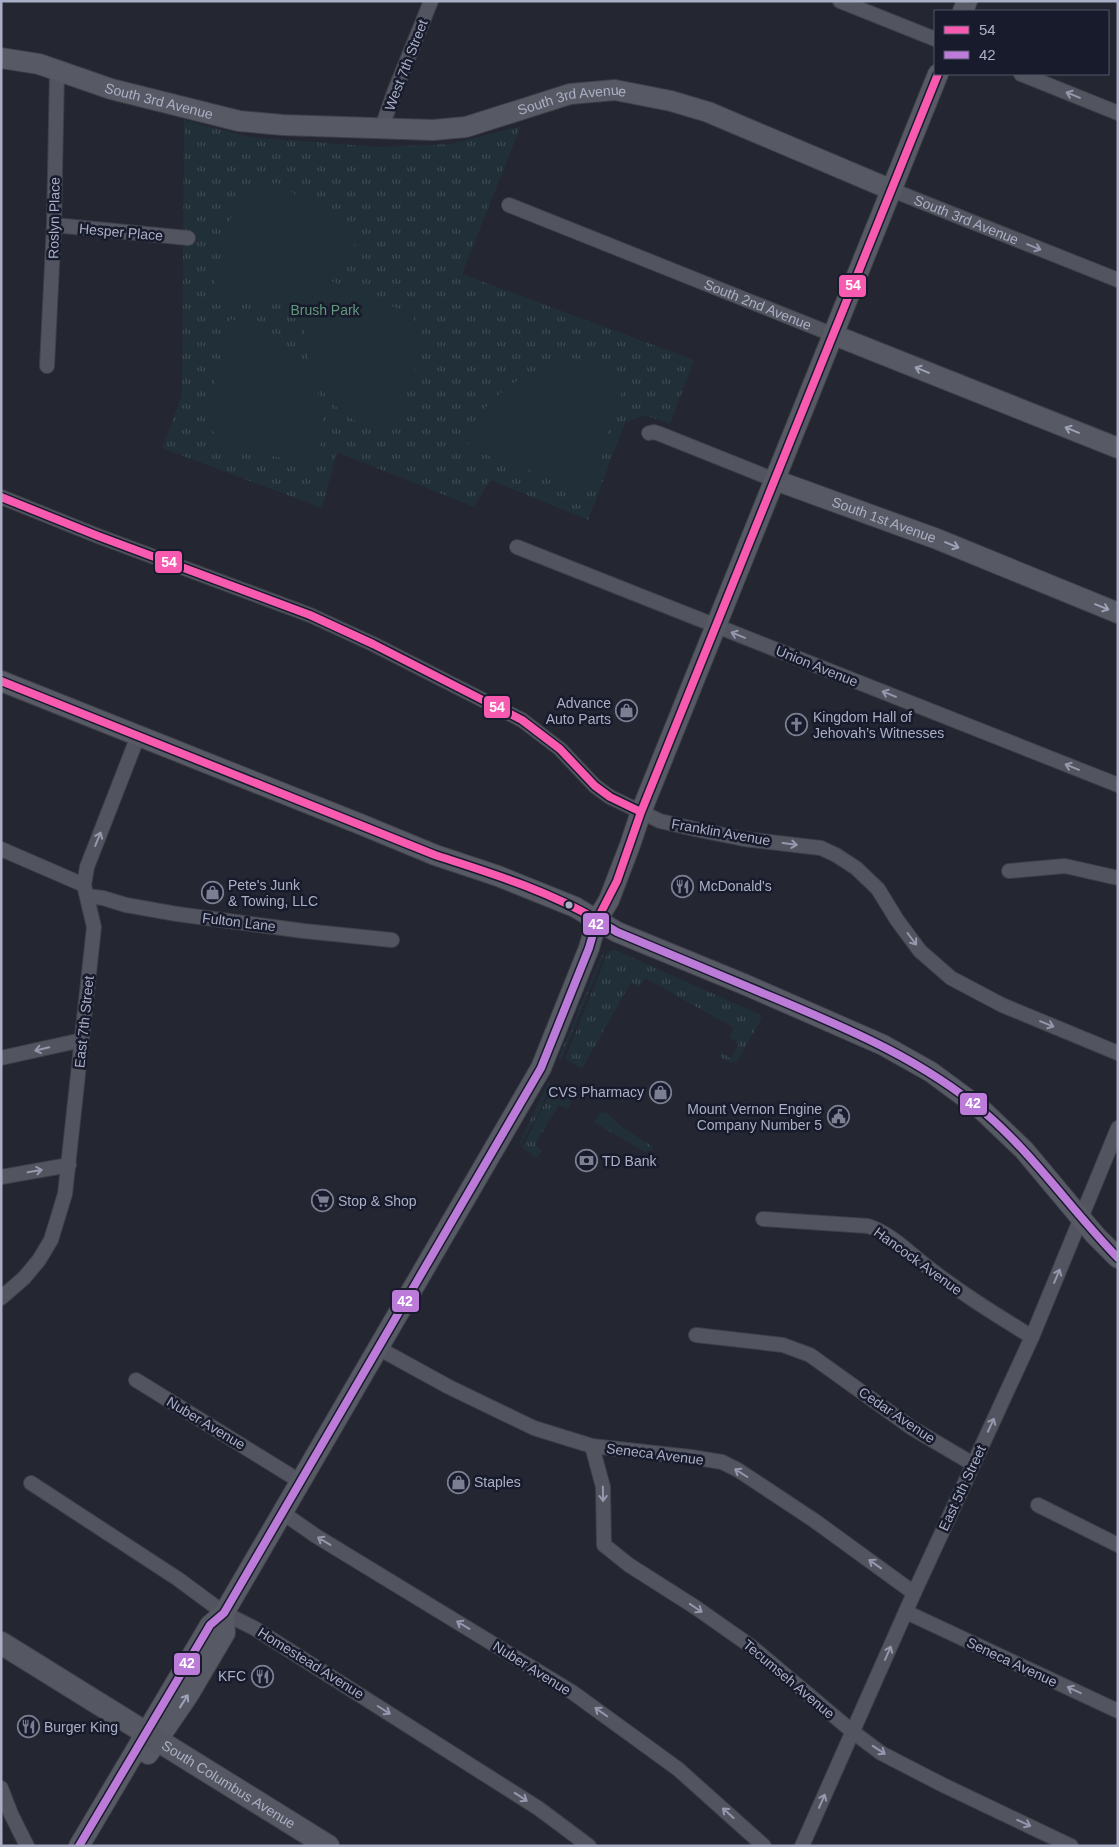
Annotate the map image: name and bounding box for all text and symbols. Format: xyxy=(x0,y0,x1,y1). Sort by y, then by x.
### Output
legend xyxy=(934,10,1109,75)
street label: West 7th Street xyxy=(381,17,431,113)
text: 54 xyxy=(979,21,996,38)
text: 42 xyxy=(979,46,996,63)
street label: South 3rd Avenue xyxy=(102,79,215,122)
street label: South 3rd Avenue xyxy=(515,82,628,118)
one-way arrow xyxy=(1065,89,1080,98)
street label: Roslyn Place xyxy=(45,177,63,259)
street label: South 3rd Avenue xyxy=(912,192,1021,248)
street label: Hesper Place xyxy=(78,220,164,244)
one-way arrow xyxy=(1026,243,1042,252)
line badge: 54 xyxy=(838,274,867,298)
street label: South 2nd Avenue xyxy=(702,276,814,333)
text: 54 xyxy=(845,277,861,293)
park label: Brush Park xyxy=(290,302,361,318)
one-way arrow xyxy=(914,365,930,374)
one-way arrow xyxy=(1065,425,1080,434)
street label: South 1st Avenue xyxy=(830,493,938,546)
one-way arrow xyxy=(944,540,959,550)
line badge: 54 xyxy=(154,550,183,574)
text: 54 xyxy=(161,554,177,570)
one-way arrow xyxy=(1095,603,1110,612)
one-way arrow xyxy=(731,629,746,639)
street label: Union Avenue xyxy=(774,642,860,690)
one-way arrow xyxy=(882,689,897,699)
line badge: 54 xyxy=(483,695,511,719)
place label: Advance Auto Parts xyxy=(546,695,611,727)
text: 54 xyxy=(489,699,505,715)
shop icon: Advance Auto Parts xyxy=(615,699,639,723)
place label: Kingdom Hall of Jehovah’s Witnesses xyxy=(813,709,944,741)
church icon: Kingdom Hall of Jehovah’s Witnesses xyxy=(785,713,809,737)
one-way arrow xyxy=(1065,762,1081,771)
street label: Franklin Avenue xyxy=(670,815,772,849)
one-way arrow xyxy=(94,832,104,847)
one-way arrow xyxy=(782,839,798,849)
restaurant icon: McDonald's xyxy=(671,874,695,898)
place label: Pete's Junk & Towing, LLC xyxy=(228,877,318,909)
place label: McDonald's xyxy=(699,878,772,894)
shop icon: Pete's Junk & Towing, LLC xyxy=(200,881,224,905)
unlabelled marker xyxy=(564,900,574,910)
street label: Fulton Lane xyxy=(201,910,277,934)
line badge: 42 xyxy=(582,912,610,936)
text: 42 xyxy=(588,916,604,932)
one-way arrow xyxy=(906,932,917,945)
street label: East 7th Street xyxy=(71,975,97,1069)
one-way arrow xyxy=(1039,1020,1054,1030)
one-way arrow xyxy=(34,1045,50,1054)
shop icon: CVS Pharmacy xyxy=(648,1080,672,1104)
place label: CVS Pharmacy xyxy=(548,1084,644,1100)
line badge: 42 xyxy=(959,1092,988,1116)
text: 42 xyxy=(965,1095,981,1111)
place label: Mount Vernon Engine Company Number 5 xyxy=(687,1101,822,1133)
public building icon: Mount Vernon Engine Company Number 5 xyxy=(826,1105,850,1129)
bank icon: TD Bank xyxy=(574,1149,598,1173)
place label: TD Bank xyxy=(602,1153,657,1169)
one-way arrow xyxy=(27,1166,43,1176)
supermarket icon: Stop & Shop xyxy=(310,1189,334,1213)
place label: Stop & Shop xyxy=(338,1193,417,1209)
street label: Hancock Avenue xyxy=(871,1224,965,1298)
one-way arrow xyxy=(1053,1269,1062,1284)
line badge: 42 xyxy=(391,1289,420,1313)
text: 42 xyxy=(397,1293,413,1309)
street label: Cedar Avenue xyxy=(856,1384,938,1446)
street label: Nuber Avenue xyxy=(164,1393,248,1453)
one-way arrow xyxy=(986,1418,996,1433)
street label: Seneca Avenue xyxy=(605,1440,705,1468)
street label: East 5th Street xyxy=(935,1443,989,1533)
one-way arrow xyxy=(734,1467,748,1477)
shop icon: Staples xyxy=(446,1470,470,1494)
place label: Staples xyxy=(474,1474,521,1490)
one-way arrow xyxy=(598,1485,608,1501)
one-way arrow xyxy=(318,1535,332,1545)
one-way arrow xyxy=(869,1559,882,1570)
one-way arrow xyxy=(688,1603,702,1613)
one-way arrow xyxy=(457,1620,471,1630)
street label: Homestead Avenue xyxy=(255,1624,367,1702)
street label: Seneca Avenue xyxy=(964,1634,1060,1690)
street label: Tecumseh Avenue xyxy=(740,1636,838,1722)
street label: Nuber Avenue xyxy=(490,1638,574,1698)
one-way arrow xyxy=(883,1646,893,1661)
line badge: 42 xyxy=(173,1652,201,1676)
text: 42 xyxy=(179,1655,195,1671)
restaurant icon: KFC xyxy=(250,1664,274,1688)
place label: KFC xyxy=(218,1668,246,1684)
one-way arrow xyxy=(1067,1685,1082,1695)
one-way arrow xyxy=(180,1694,190,1708)
one-way arrow xyxy=(376,1705,390,1715)
one-way arrow xyxy=(594,1707,608,1717)
restaurant icon: Burger King xyxy=(16,1715,40,1739)
place label: Burger King xyxy=(44,1719,118,1735)
street label: South Columbus Avenue xyxy=(159,1737,299,1832)
one-way arrow xyxy=(871,1746,885,1756)
one-way arrow xyxy=(514,1791,528,1802)
one-way arrow xyxy=(818,1794,827,1809)
one-way arrow xyxy=(721,1807,734,1819)
one-way arrow xyxy=(1016,1819,1031,1828)

